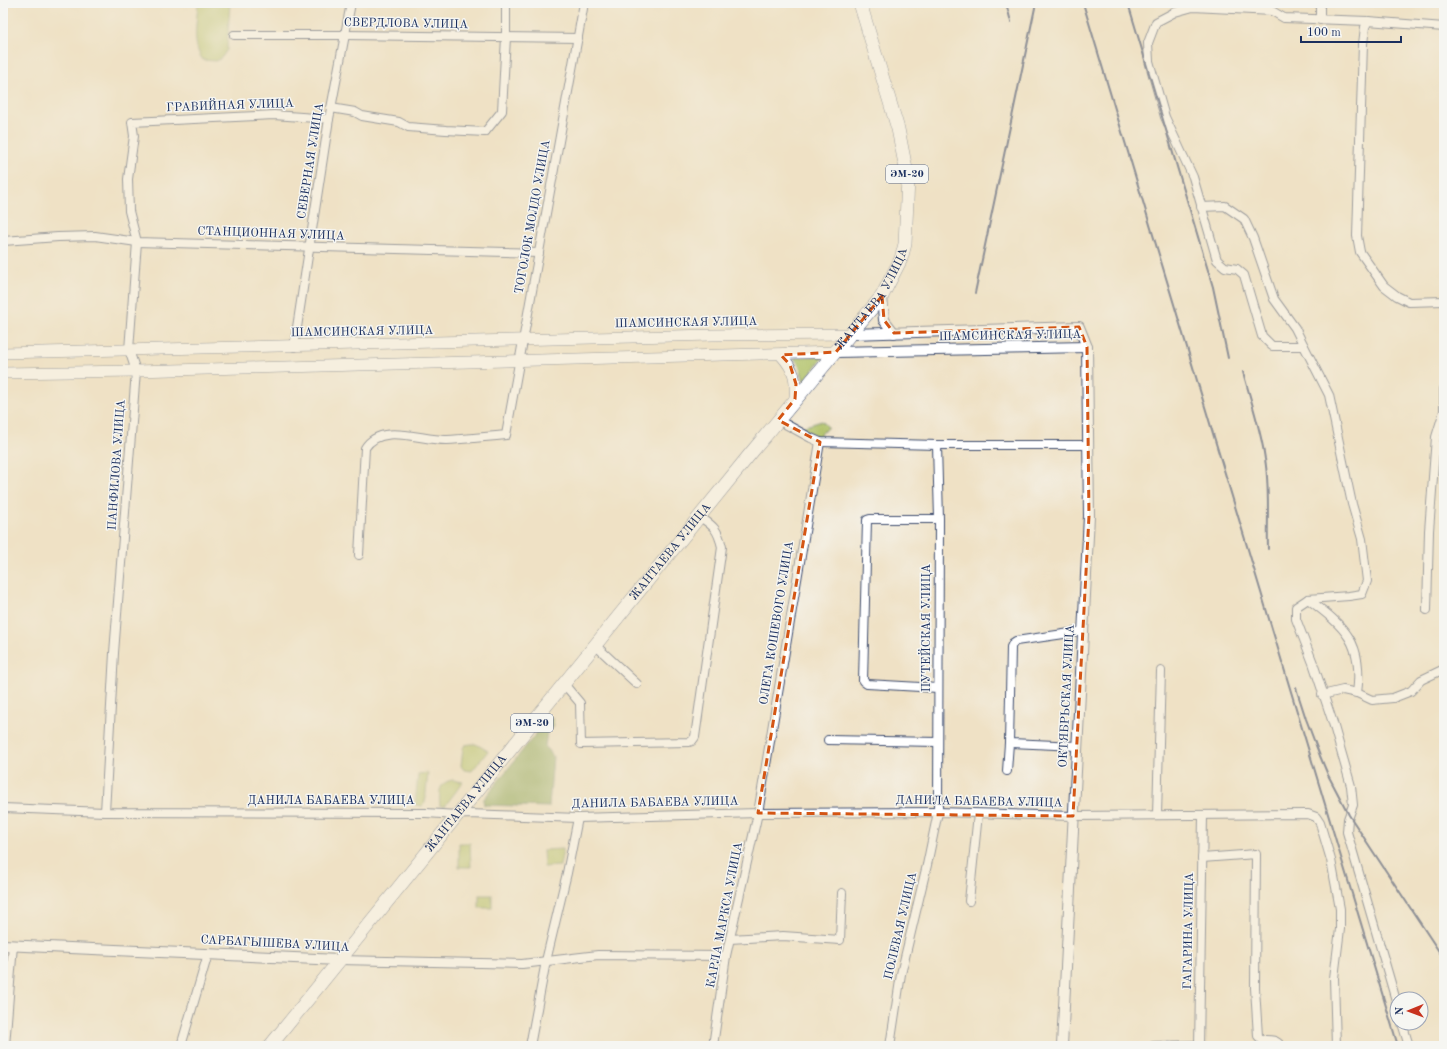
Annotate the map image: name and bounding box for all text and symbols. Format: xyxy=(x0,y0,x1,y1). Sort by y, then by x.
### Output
street label: СВЕРДЛОВА УЛИЦА xyxy=(344,17,468,31)
scale bar xyxy=(1301,18,1401,44)
text: 100 m xyxy=(1307,27,1341,39)
street label: ГРАВИЙНАЯ УЛИЦА xyxy=(166,95,294,114)
street label: СЕВЕРНАЯ УЛИЦА xyxy=(296,102,326,220)
street label: ТОГОЛОК МОЛДО УЛИЦА xyxy=(514,139,552,295)
road number: ЭМ-20 xyxy=(886,165,928,183)
street label: СТАНЦИОННАЯ УЛИЦА xyxy=(197,225,345,243)
street label: ЖАНТАЕВА УЛИЦА xyxy=(833,247,910,353)
street label: ШАМСИНСКАЯ УЛИЦА xyxy=(615,316,757,330)
street label: ШАМСИНСКАЯ УЛИЦА xyxy=(291,325,433,339)
street label: ШАМСИНСКАЯ УЛИЦА xyxy=(939,329,1081,343)
street label: ПАНФИЛОВА УЛИЦА xyxy=(106,399,128,531)
street label: ЖАНТАЕВА УЛИЦА xyxy=(628,501,714,603)
street label: ОЛЕГА КОШЕВОГО УЛИЦА xyxy=(758,540,796,706)
street label: ПУТЕЙСКАЯ УЛИЦА xyxy=(918,564,933,692)
street label: ОКТЯБРЬСКАЯ УЛИЦА xyxy=(1057,624,1077,768)
road number: ЭМ-20 xyxy=(511,714,553,732)
street label: ЖАНТАЕВА УЛИЦА xyxy=(424,753,509,855)
street label: ДАНИЛА БАБАЕВА УЛИЦА xyxy=(247,795,415,807)
street label: ДАНИЛА БАБАЕВА УЛИЦА xyxy=(895,795,1063,809)
street label: ДАНИЛА БАБАЕВА УЛИЦА xyxy=(571,796,739,810)
street label: КАРЛА МАРКСА УЛИЦА xyxy=(705,841,745,989)
street label: ПОЛЕВАЯ УЛИЦА xyxy=(883,871,919,981)
street label: ГАГАРИНА УЛИЦА xyxy=(1182,872,1196,990)
street label: САРБАГЫШЕВА УЛИЦА xyxy=(200,934,350,954)
north arrow xyxy=(1389,991,1429,1031)
text: N xyxy=(1395,1006,1406,1015)

